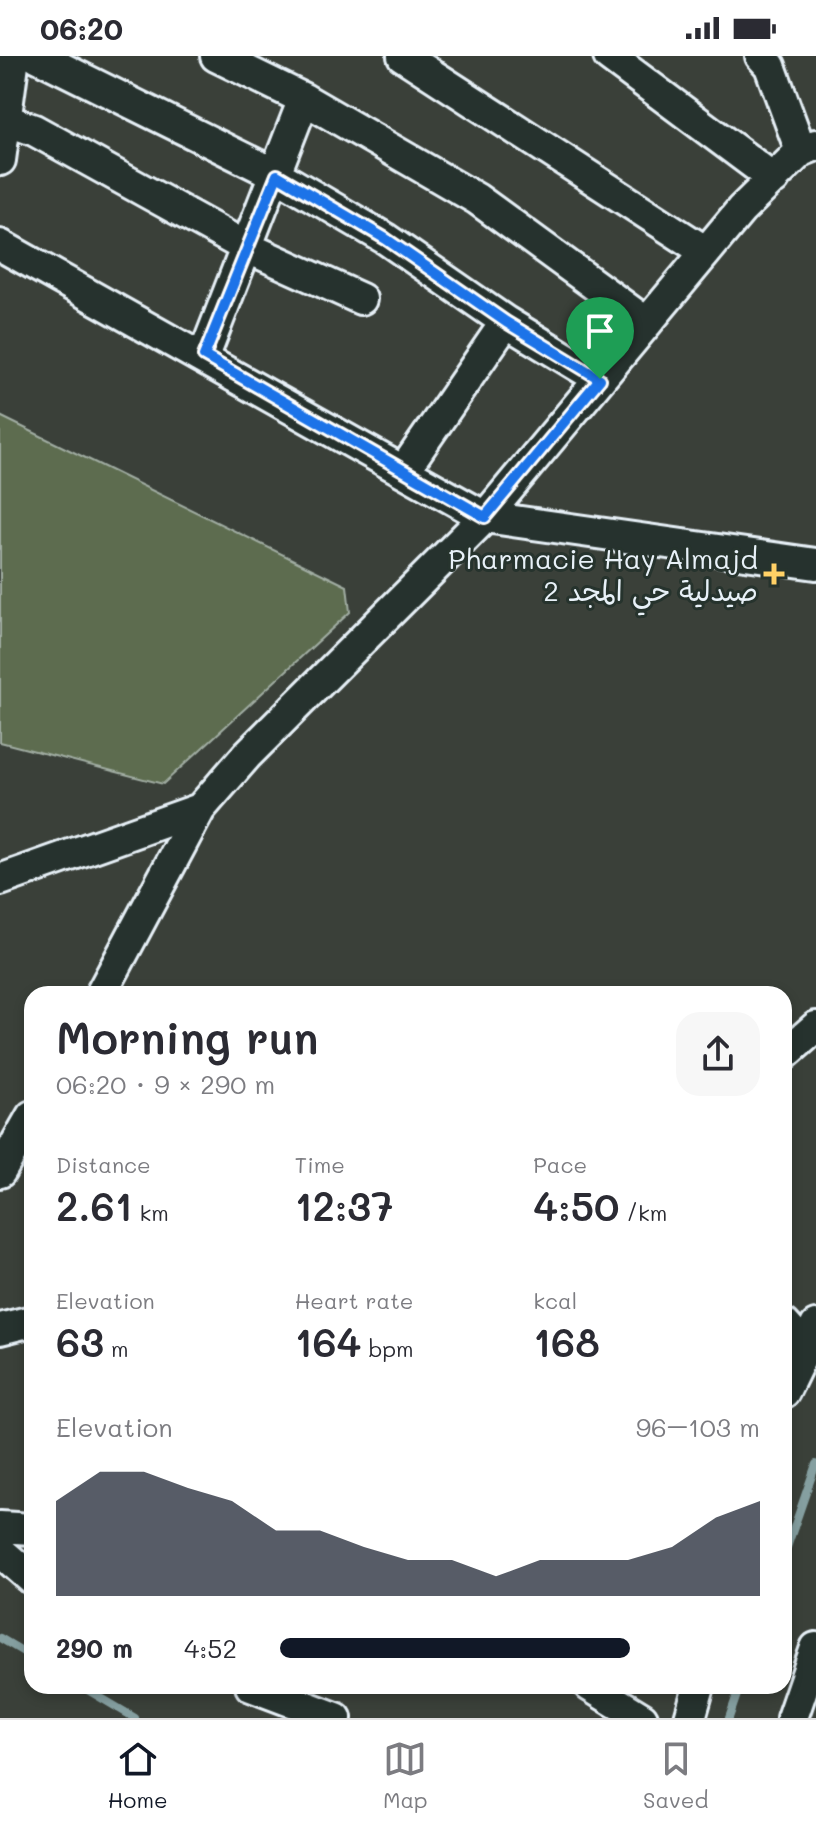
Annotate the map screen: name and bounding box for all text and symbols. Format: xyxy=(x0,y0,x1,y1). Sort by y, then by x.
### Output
text: 06:20 xyxy=(40,8,123,48)
pin xyxy=(566,297,634,379)
icon: arrive xyxy=(578,309,622,353)
place label: Pharmacie Hay Almajd 2 صيدلية حي المجد xyxy=(448,540,758,616)
marker: Pharmacie Hay Almajd 2 صيدلية حي المجد xyxy=(765,565,783,583)
text: Morning run xyxy=(56,1008,319,1065)
button: share xyxy=(676,1012,760,1096)
text: 06:20 · 9 × 290 m xyxy=(56,1067,275,1101)
text: Distance xyxy=(56,1150,151,1179)
text: Time xyxy=(295,1150,345,1179)
text: Pace xyxy=(533,1150,587,1179)
text: 2.61 xyxy=(56,1179,132,1231)
text: 12:37 xyxy=(295,1179,393,1231)
text: 4:50 xyxy=(533,1179,619,1231)
text: km xyxy=(132,1198,169,1227)
text: /km xyxy=(619,1198,667,1227)
text: Elevation xyxy=(56,1286,155,1315)
text: Heart rate xyxy=(295,1286,413,1315)
text: kcal xyxy=(533,1286,577,1315)
text: 63 xyxy=(56,1315,104,1367)
text: 164 xyxy=(295,1315,361,1367)
text: 168 xyxy=(533,1315,600,1367)
text: m xyxy=(104,1334,129,1363)
text: bpm xyxy=(361,1334,414,1363)
text: Elevation xyxy=(56,1410,173,1444)
text: 96–103 m xyxy=(636,1410,760,1444)
text: 290 m xyxy=(56,1631,133,1665)
text: 4:52 xyxy=(184,1631,237,1665)
tab: Home xyxy=(108,1737,168,1814)
tab: Map xyxy=(383,1737,428,1814)
tab: Saved xyxy=(643,1737,708,1814)

